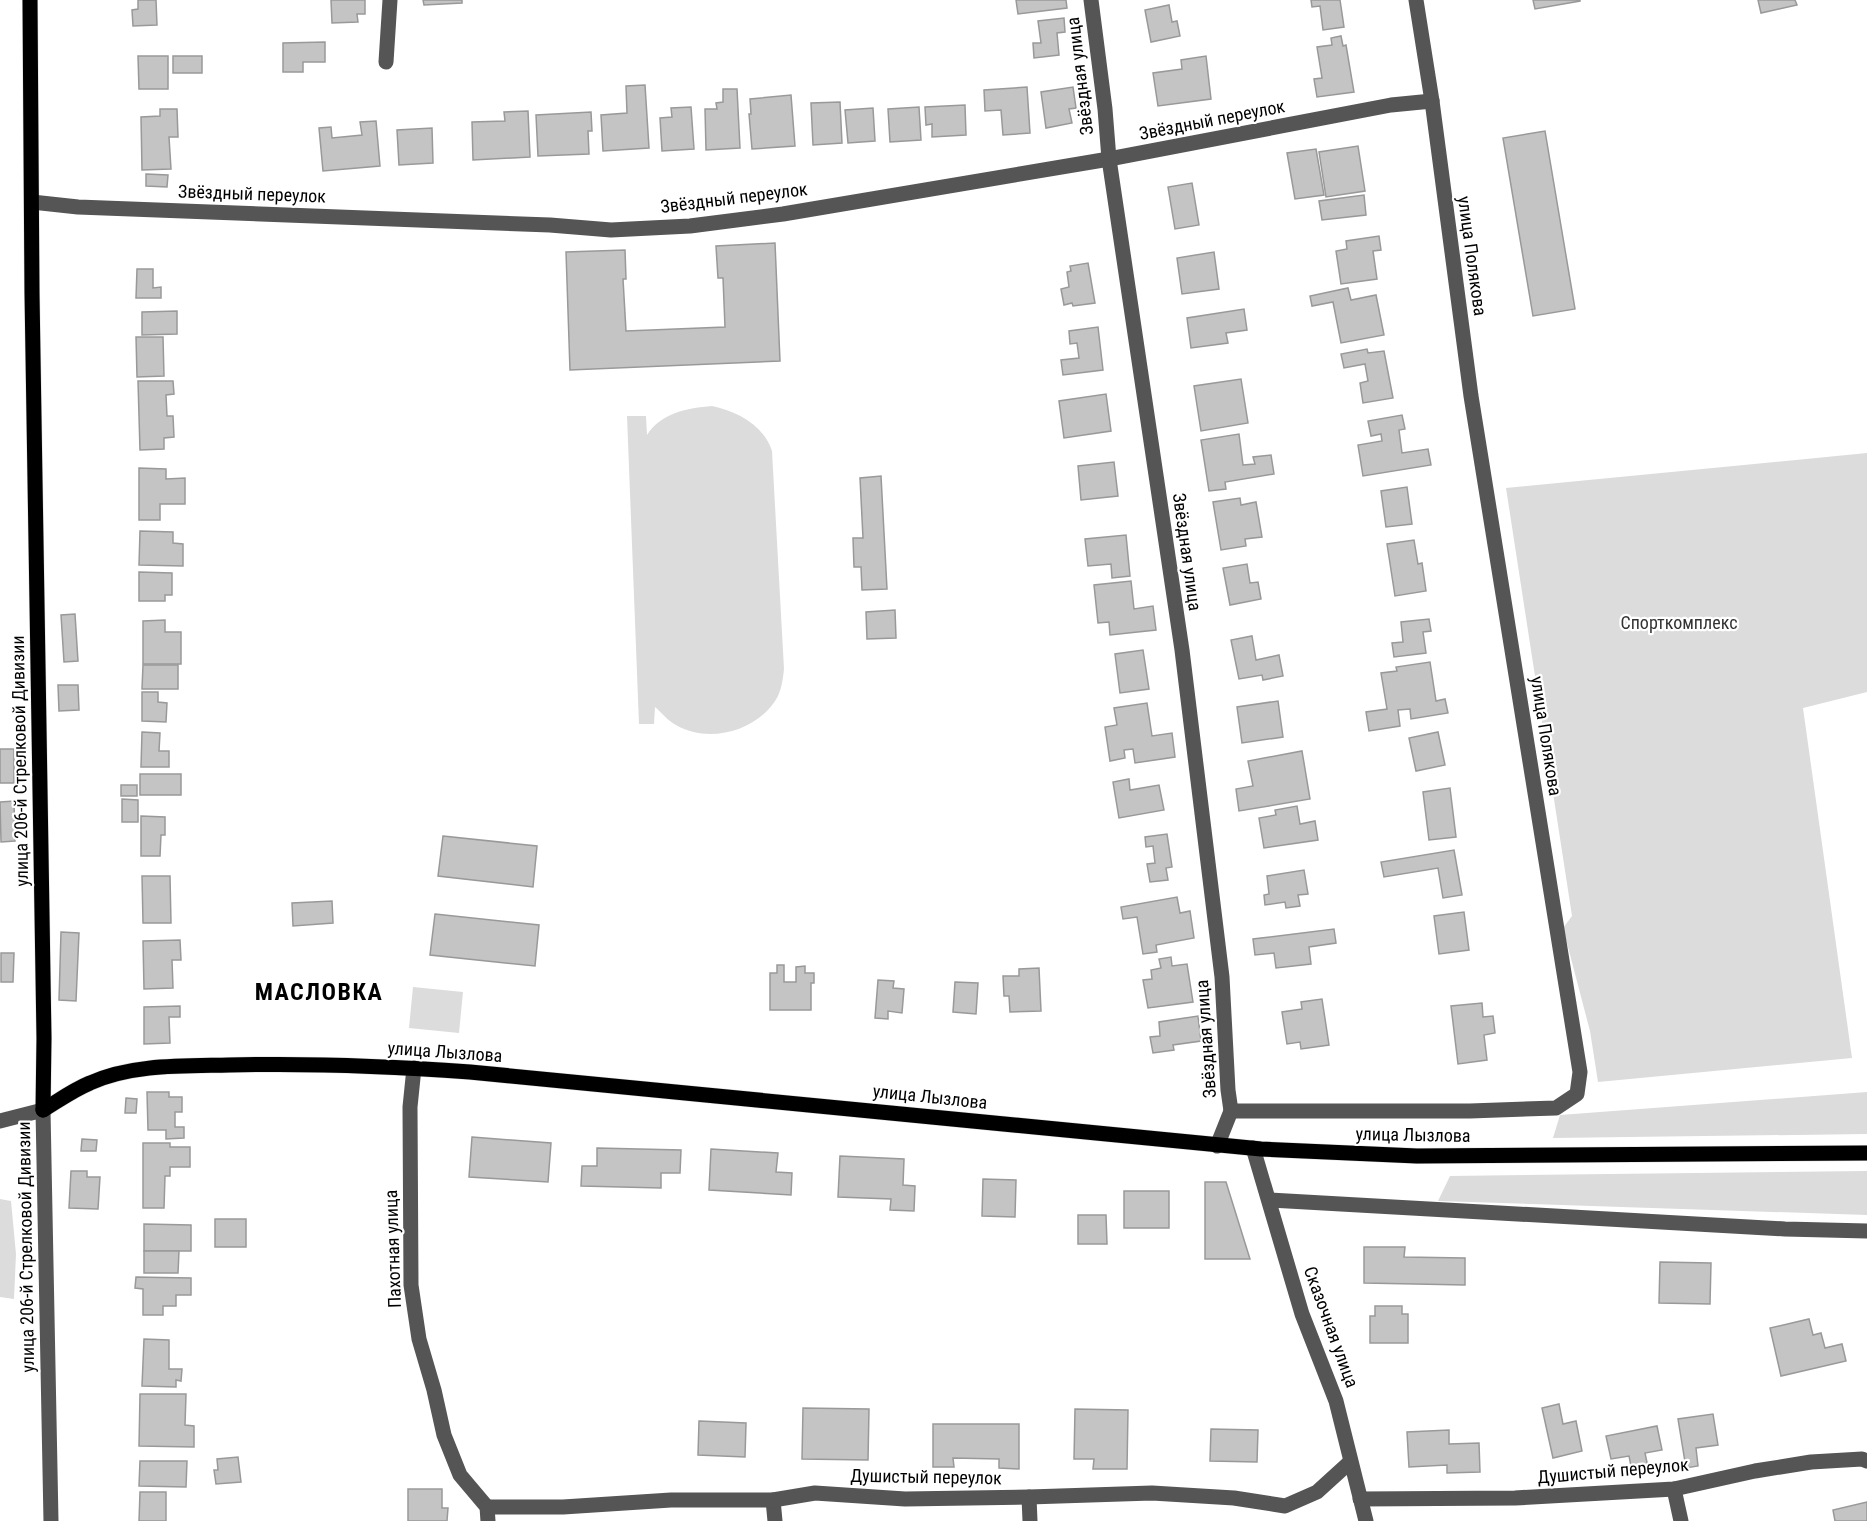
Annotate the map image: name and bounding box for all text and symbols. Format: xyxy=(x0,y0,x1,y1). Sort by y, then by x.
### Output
street label: Звёздная улица xyxy=(1062,16,1097,136)
street label: Звёздный переулок xyxy=(1137,95,1287,144)
street label: Звёздный переулок xyxy=(659,178,809,217)
street label: Звёздный переулок xyxy=(178,180,327,207)
street label: улица Полякова xyxy=(1454,195,1491,317)
street label: Звёздная улица xyxy=(1169,492,1206,612)
park label: Спорткомплекс xyxy=(1621,612,1737,633)
street label: улица 206-й Стрелковой Дивизии xyxy=(7,635,32,887)
street label: улица Полякова xyxy=(1527,675,1566,797)
district label: МАСЛОВКА xyxy=(255,978,383,1006)
street label: Звёздная улица xyxy=(1191,979,1220,1099)
street label: улица Лызлова xyxy=(387,1037,503,1066)
street label: улица Лызлова xyxy=(872,1080,988,1113)
street label: улица 206-й Стрелковой Дивизии xyxy=(13,1121,38,1373)
street label: улица Лызлова xyxy=(1355,1123,1471,1146)
street label: Пахотная улица xyxy=(380,1190,405,1308)
street label: Сказочная улица xyxy=(1300,1263,1363,1390)
street label: Душистый переулок xyxy=(1537,1453,1690,1488)
street label: Душистый переулок xyxy=(850,1465,1002,1488)

